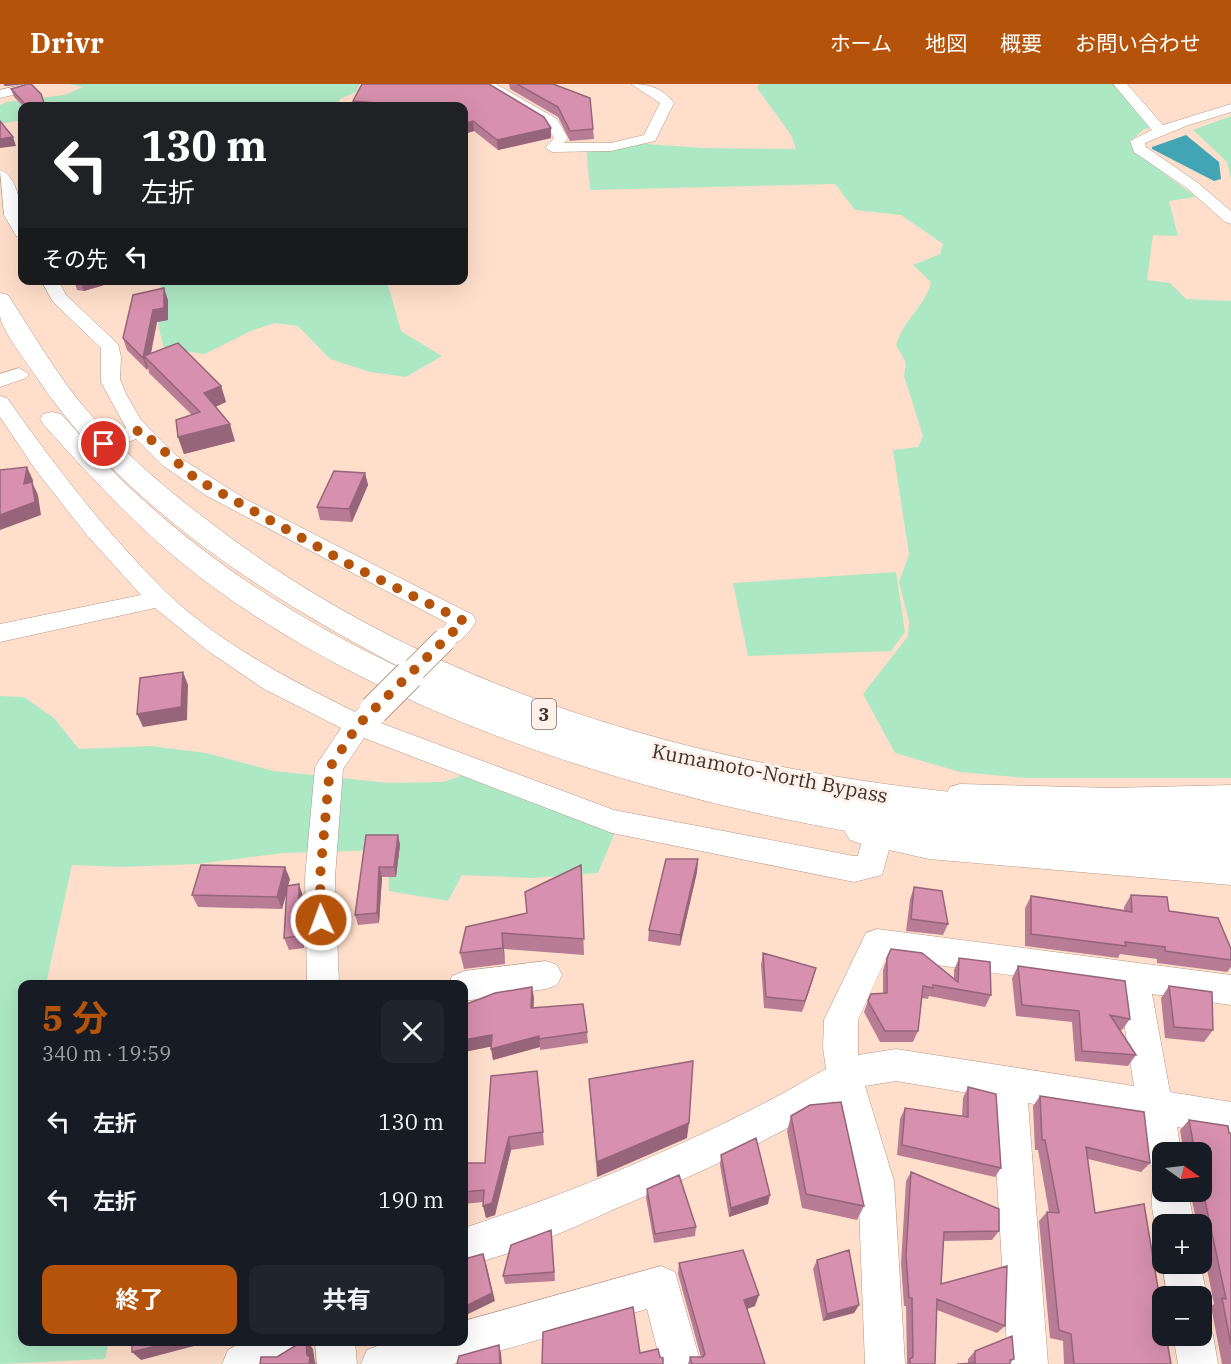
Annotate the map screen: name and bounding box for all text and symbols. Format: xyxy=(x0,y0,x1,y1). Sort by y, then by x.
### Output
text: Drivr xyxy=(30,24,104,61)
text: ホーム xyxy=(830,29,892,57)
text: 地図 xyxy=(925,29,967,57)
text: 概要 xyxy=(1000,29,1042,57)
text: お問い合わせ xyxy=(1075,29,1201,57)
text: 130 m xyxy=(141,118,267,173)
icon: left xyxy=(42,126,120,204)
text: 左折 xyxy=(141,174,195,209)
icon: left xyxy=(120,240,153,273)
text: その先 xyxy=(42,244,108,273)
pin xyxy=(78,418,129,469)
icon: arrive xyxy=(87,427,120,460)
road number: 3 xyxy=(532,699,556,729)
street label: Kumamoto-North Bypass xyxy=(650,737,890,809)
position arrow xyxy=(289,888,353,952)
text: 5 分 xyxy=(42,994,108,1041)
button: close xyxy=(381,1000,444,1063)
text: 340 m · 19:59 xyxy=(42,1040,171,1067)
icon: left xyxy=(42,1105,75,1138)
text: 130 m xyxy=(378,1107,444,1136)
text: 左折 xyxy=(93,1108,137,1137)
north arrow xyxy=(1152,1142,1212,1202)
map controls xyxy=(1152,1142,1212,1346)
icon: left xyxy=(42,1183,75,1216)
text: 190 m xyxy=(378,1185,444,1214)
text: 左折 xyxy=(93,1186,137,1215)
button: + xyxy=(1152,1214,1212,1274)
button: 終了 xyxy=(42,1265,237,1334)
button: 共有 xyxy=(249,1265,444,1334)
button: − xyxy=(1152,1286,1212,1346)

